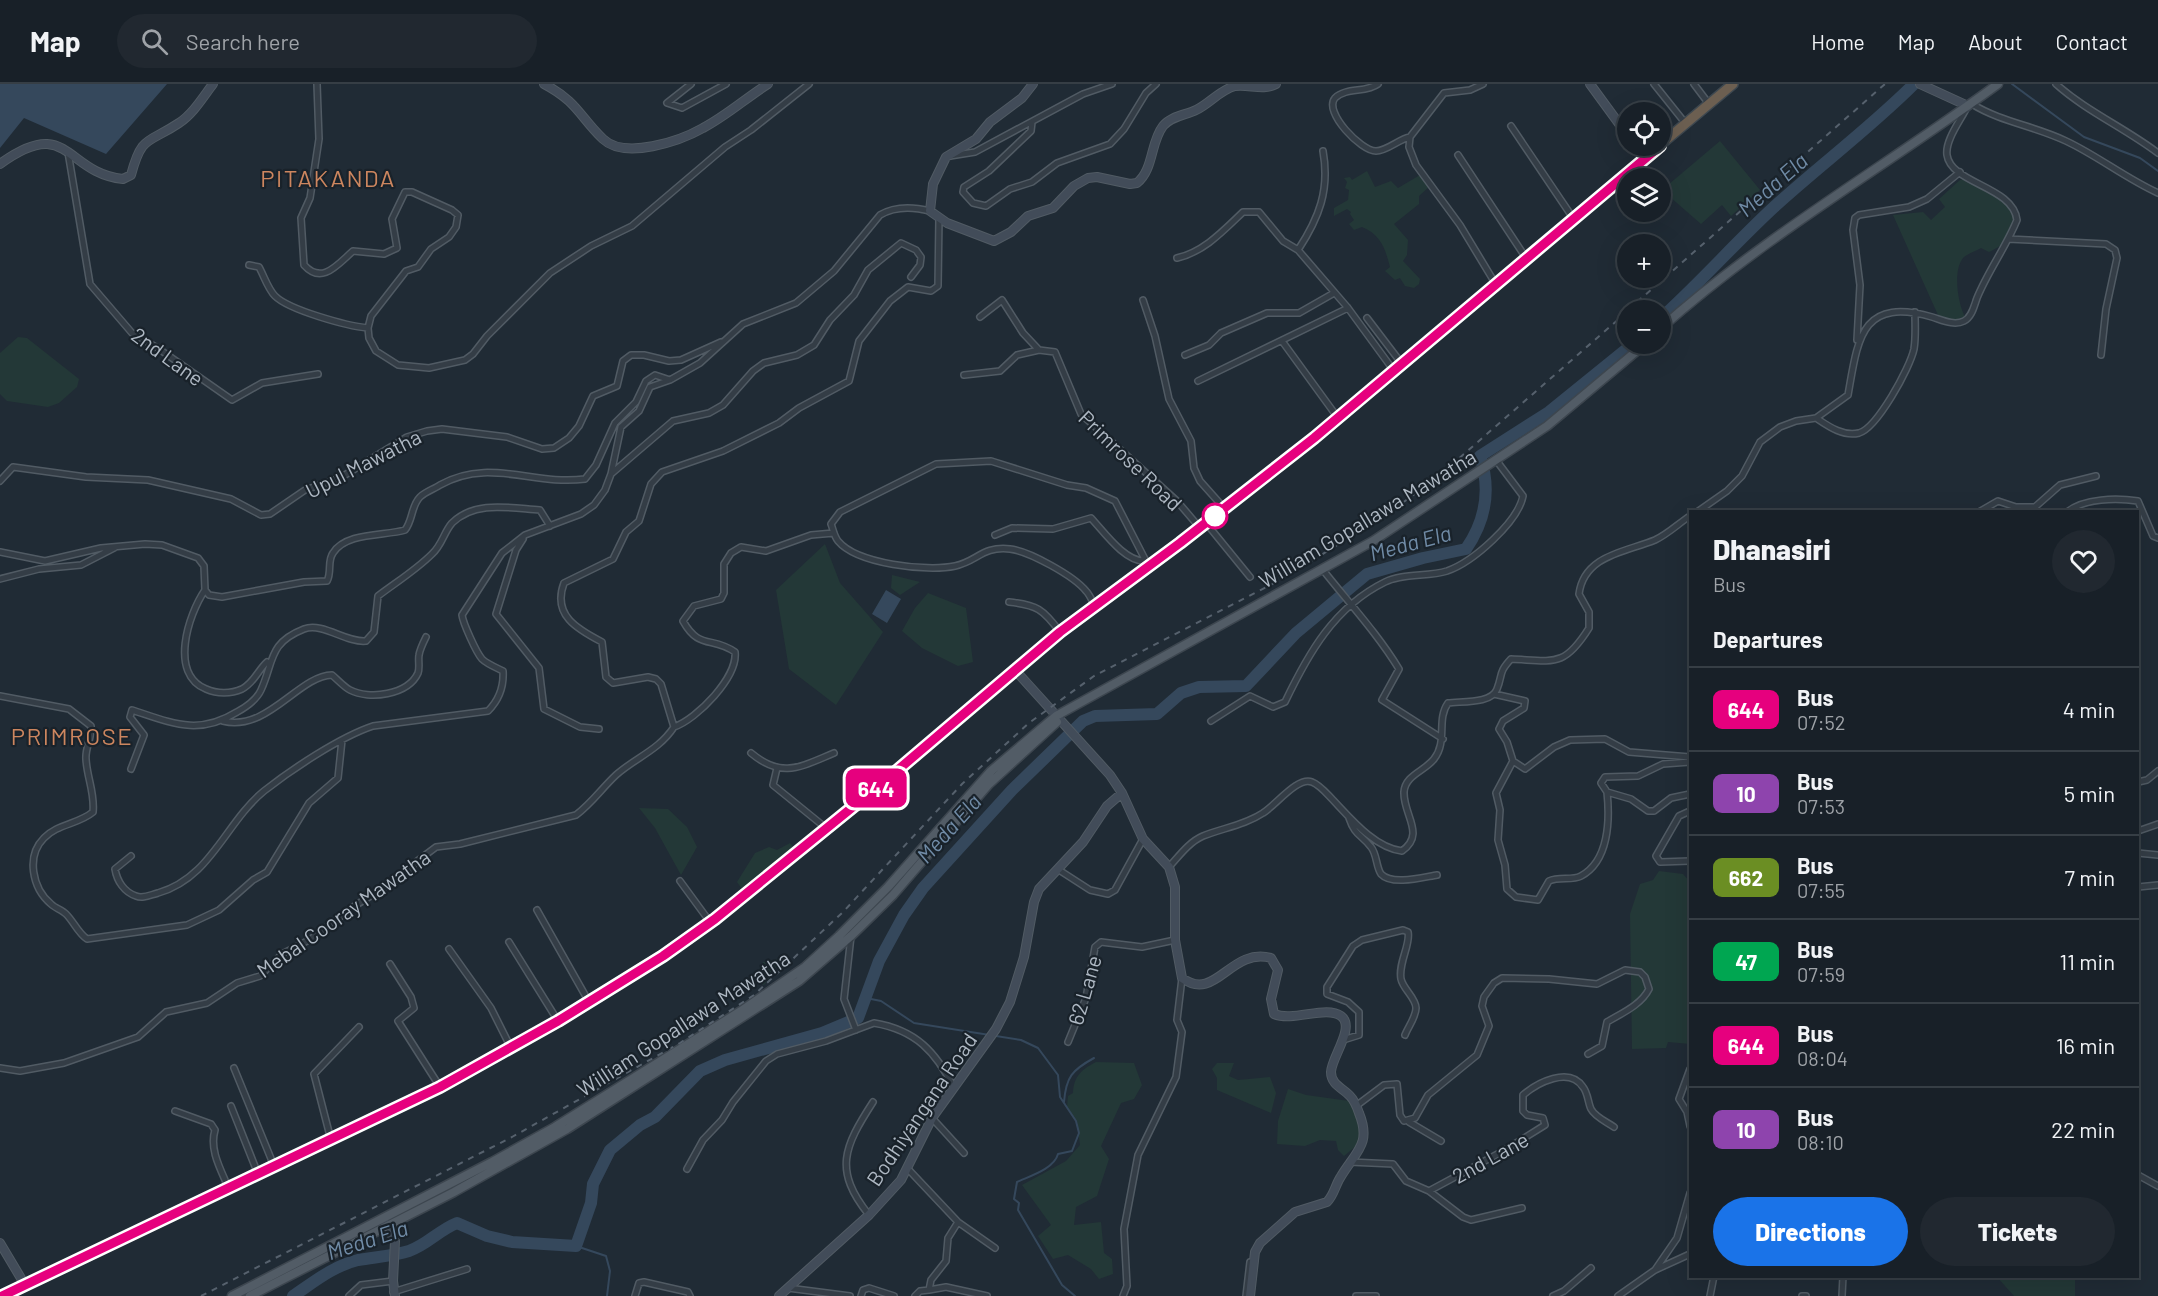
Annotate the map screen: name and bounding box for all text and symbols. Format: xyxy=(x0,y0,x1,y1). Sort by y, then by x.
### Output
search box xyxy=(117,14,537,68)
text: Map xyxy=(30,24,81,58)
icon: search xyxy=(138,25,171,58)
text: Search here xyxy=(186,28,300,54)
text: Home xyxy=(1811,29,1865,54)
text: Map xyxy=(1898,29,1935,54)
text: About xyxy=(1968,29,2023,54)
text: Contact xyxy=(2056,29,2128,54)
map controls xyxy=(1617,102,1671,354)
button: locate xyxy=(1617,102,1671,156)
water label: Meda Ela xyxy=(1732,147,1812,221)
district label: PITAKANDA xyxy=(260,163,396,192)
button: layers xyxy=(1617,168,1671,222)
button: + xyxy=(1617,234,1671,288)
button: − xyxy=(1617,300,1671,354)
street label: 2nd Lane xyxy=(127,321,209,391)
street label: Primrose Road xyxy=(1074,405,1188,515)
street label: Upul Mawatha xyxy=(301,423,425,503)
street label: William Gopallawa Mawatha xyxy=(1254,443,1480,593)
unlabelled marker xyxy=(1202,503,1228,529)
water label: Meda Ela xyxy=(1366,519,1454,565)
button: heart xyxy=(2052,530,2115,593)
text: Dhanasiri xyxy=(1713,532,1831,566)
text: Bus xyxy=(1713,572,1746,596)
text: Departures xyxy=(1713,626,1823,652)
text: Bus xyxy=(1797,684,1834,710)
text: 4 min xyxy=(2063,696,2115,722)
text: 644 xyxy=(1728,697,1764,722)
text: 07:52 xyxy=(1797,710,1846,734)
district label: PRIMROSE xyxy=(11,721,133,750)
line badge: 644 xyxy=(842,768,910,808)
text: Bus xyxy=(1797,768,1834,794)
text: 644 xyxy=(858,776,894,801)
text: 5 min xyxy=(2064,780,2115,806)
text: 10 xyxy=(1736,781,1756,806)
water label: Meda Ela xyxy=(910,788,986,868)
text: 07:53 xyxy=(1797,794,1845,818)
street label: Mebal Cooray Mawatha xyxy=(251,844,435,982)
text: Bus xyxy=(1797,852,1834,878)
text: 7 min xyxy=(2065,864,2115,890)
text: 662 xyxy=(1729,865,1763,890)
text: 07:55 xyxy=(1797,878,1845,902)
text: Bus xyxy=(1797,936,1834,962)
street label: William Gopallawa Mawatha xyxy=(572,945,794,1101)
text: 11 min xyxy=(2059,948,2115,974)
text: 47 xyxy=(1735,949,1757,974)
street label: 62 Lane xyxy=(1062,952,1106,1028)
text: 07:59 xyxy=(1797,962,1845,986)
text: Bus xyxy=(1797,1020,1834,1046)
street label: Bodhiyangana Road xyxy=(861,1028,981,1190)
text: 16 min xyxy=(2056,1032,2115,1058)
text: 644 xyxy=(1728,1033,1764,1058)
text: 08:04 xyxy=(1797,1046,1848,1070)
text: Bus xyxy=(1797,1104,1834,1130)
text: 22 min xyxy=(2051,1116,2115,1142)
text: 10 xyxy=(1736,1117,1756,1142)
street label: 2nd Lane xyxy=(1448,1126,1532,1188)
text: 08:10 xyxy=(1797,1130,1844,1154)
button: Directions xyxy=(1713,1197,1908,1266)
button: Tickets xyxy=(1920,1197,2115,1266)
water label: Meda Ela xyxy=(323,1214,411,1264)

